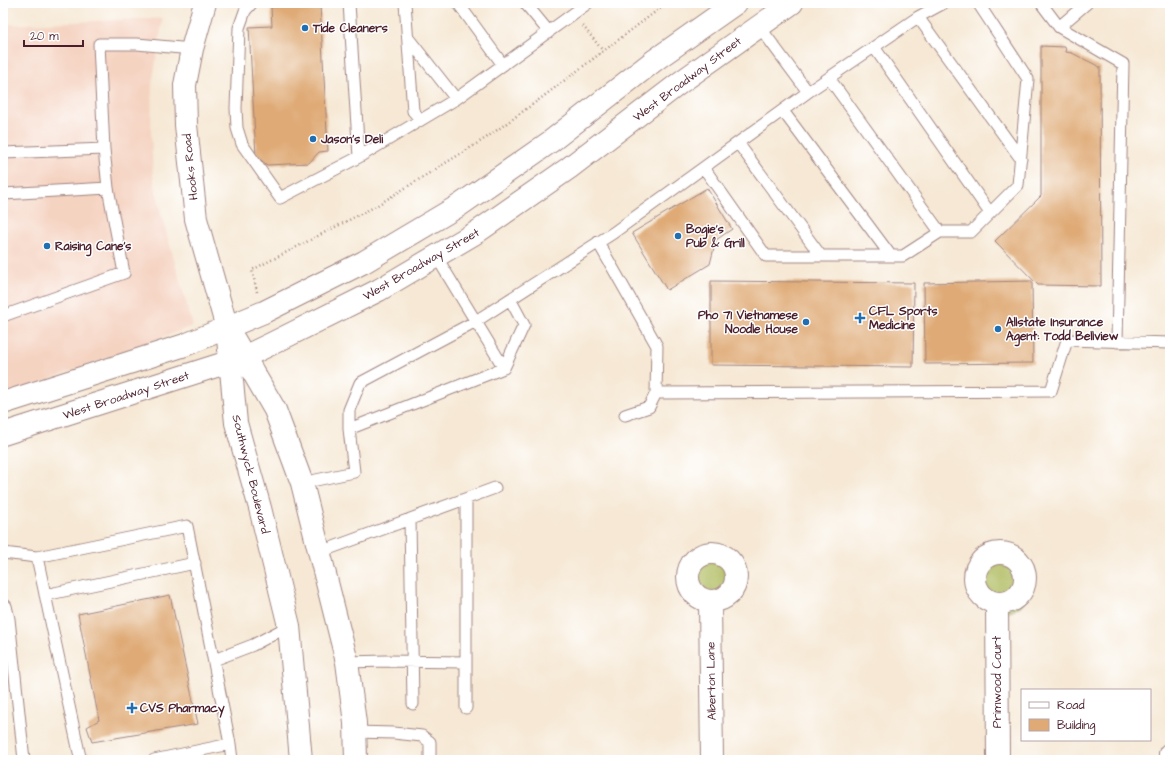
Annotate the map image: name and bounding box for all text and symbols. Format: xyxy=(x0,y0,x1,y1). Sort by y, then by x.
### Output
place label: Tide Cleaners xyxy=(312,20,388,37)
scale bar xyxy=(24,22,83,48)
marker: Tide Cleaners xyxy=(300,23,310,33)
text: 20 m xyxy=(30,28,59,45)
street label: West Broadway Street xyxy=(630,33,746,127)
place label: Jason's Deli xyxy=(320,131,383,148)
street label: Hooks Road xyxy=(179,133,202,201)
marker: Jason's Deli xyxy=(308,134,318,144)
place label: Bogie's Pub & Grill xyxy=(686,221,745,252)
street label: West Broadway Street xyxy=(360,224,483,306)
marker: Bogie's Pub & Grill xyxy=(673,231,683,241)
place label: Raising Cane's xyxy=(55,238,131,257)
marker: Raising Cane's xyxy=(42,241,52,251)
place label: CFL Sports Medicine xyxy=(869,303,938,334)
place label: Pho 71 Vietnamese Noodle House xyxy=(698,307,799,338)
marker: CFL Sports Medicine xyxy=(854,312,866,324)
place label: Allstate Insurance Agent: Todd Bellview xyxy=(1006,314,1119,347)
marker: Pho 71 Vietnamese Noodle House xyxy=(801,317,811,327)
marker: Allstate Insurance Agent: Todd Bellview xyxy=(993,324,1003,334)
street label: West Broadway Street xyxy=(61,367,192,425)
street label: Southwyck Boulevard xyxy=(227,413,274,536)
street label: Primwood Court xyxy=(989,636,1006,728)
street label: Alberton Lane xyxy=(702,641,721,721)
legend xyxy=(1021,689,1151,741)
text: Road xyxy=(1057,697,1085,714)
place label: CVS Pharmacy xyxy=(140,700,225,718)
marker: CVS Pharmacy xyxy=(127,703,137,713)
text: Building xyxy=(1057,717,1095,735)

